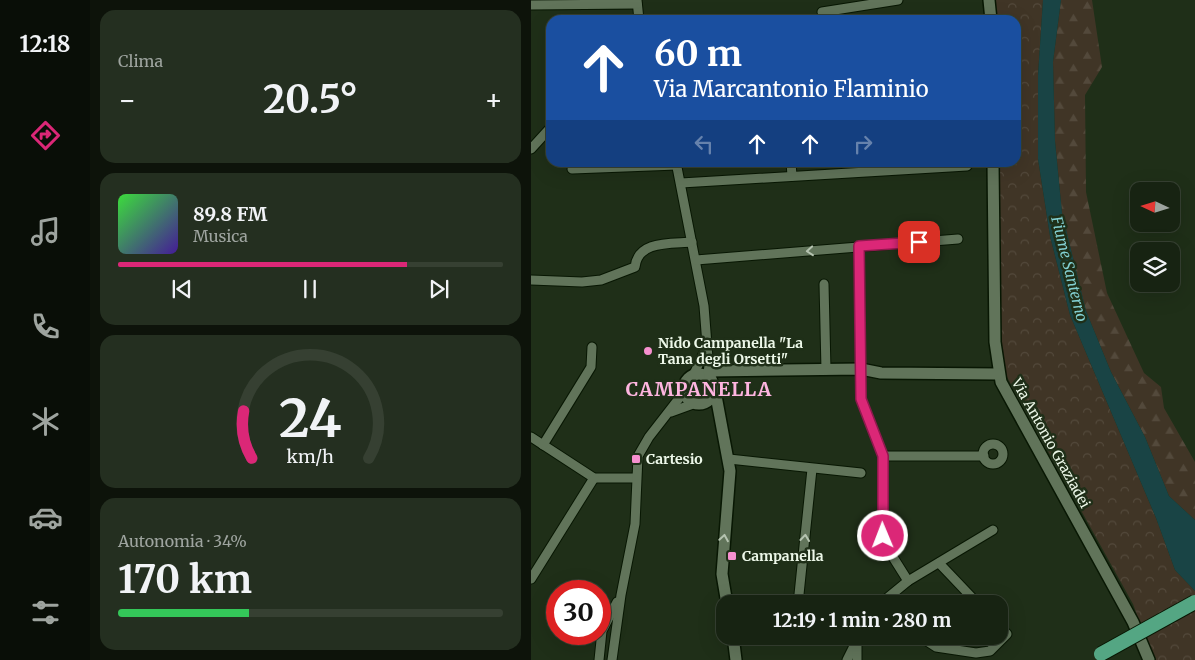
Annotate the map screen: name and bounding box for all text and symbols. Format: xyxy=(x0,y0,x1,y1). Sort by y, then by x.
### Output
text: 12:18 xyxy=(20,30,70,58)
text: 60 m xyxy=(654,32,742,76)
icon: ahead xyxy=(571,35,636,100)
text: Clima xyxy=(118,51,163,71)
text: Via Marcantonio Flaminio xyxy=(654,75,929,103)
text: 20.5° xyxy=(263,76,358,123)
text: − xyxy=(118,82,137,118)
text: + xyxy=(484,82,503,118)
icon: directions xyxy=(28,118,63,153)
icon: left xyxy=(690,130,718,158)
icon: ahead xyxy=(743,130,771,158)
icon: ahead xyxy=(796,130,824,158)
icon: right xyxy=(849,130,877,158)
north arrow xyxy=(1130,182,1180,232)
map controls xyxy=(1130,182,1180,292)
text: 89.8 FM xyxy=(193,202,267,226)
water label: Fiume Santerno xyxy=(1047,213,1092,324)
icon: music xyxy=(28,214,63,249)
pin xyxy=(898,221,940,263)
text: Musica xyxy=(193,226,248,246)
icon: arrive xyxy=(905,228,933,256)
button: layers xyxy=(1130,242,1180,292)
one-way arrow xyxy=(806,245,814,256)
icon: previous xyxy=(168,275,196,303)
icon: pause xyxy=(296,275,324,303)
icon: next xyxy=(425,275,453,303)
icon: phone xyxy=(28,309,63,344)
place label: Nido Campanella "La Tana degli Orsetti" xyxy=(658,334,803,368)
marker: Nido Campanella "La Tana degli Orsetti" xyxy=(642,345,654,357)
street label: Via Antonio Graziadei xyxy=(1007,374,1094,511)
district label: CAMPANELLA xyxy=(626,377,772,401)
text: 24 xyxy=(279,386,342,451)
icon: climate xyxy=(28,404,63,439)
text: km/h xyxy=(287,445,334,468)
place label: Cartesio xyxy=(646,450,703,468)
marker: Cartesio xyxy=(630,453,642,465)
icon: car xyxy=(28,500,63,535)
position arrow xyxy=(856,509,908,561)
text: Autonomia · 34% xyxy=(118,531,247,551)
one-way arrow xyxy=(718,534,729,542)
one-way arrow xyxy=(799,534,810,542)
place label: Campanella xyxy=(742,547,824,565)
marker: Campanella xyxy=(726,550,738,562)
text: 170 km xyxy=(118,556,252,603)
speed limit sign: 30 xyxy=(546,580,611,645)
icon: filters xyxy=(28,595,63,630)
text: 12:19 · 1 min · 280 m xyxy=(773,608,951,632)

